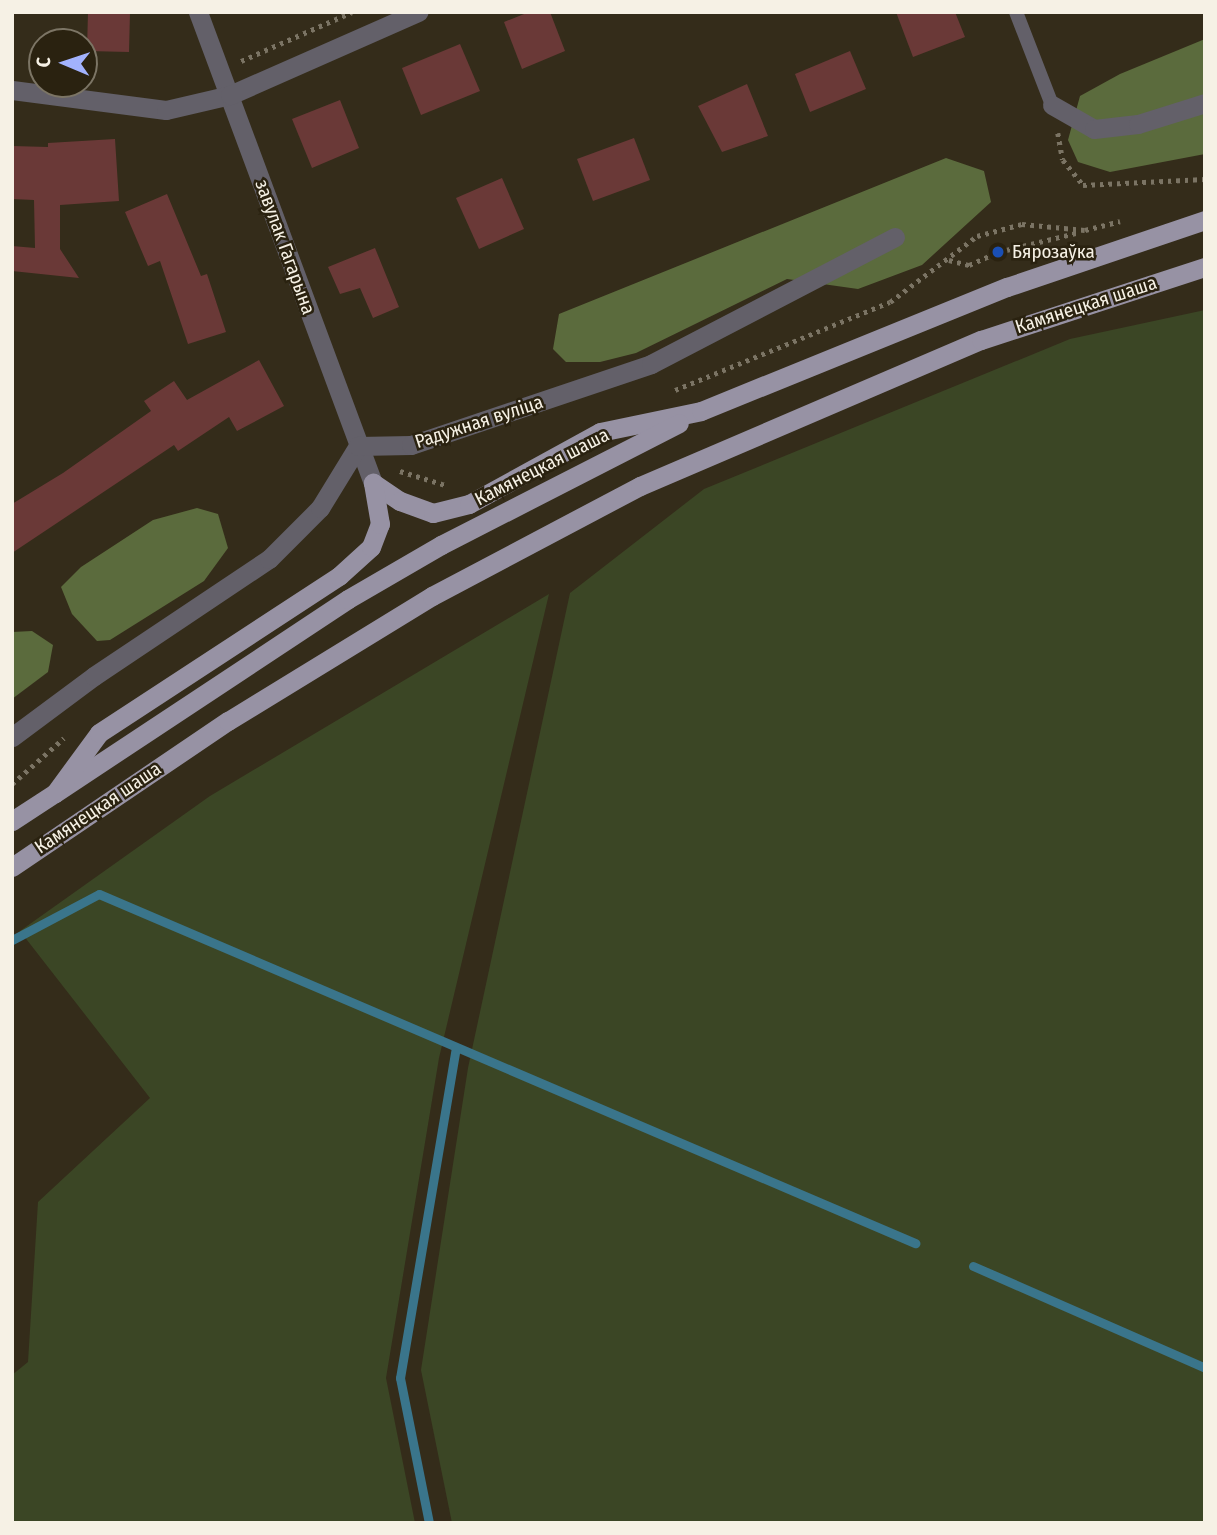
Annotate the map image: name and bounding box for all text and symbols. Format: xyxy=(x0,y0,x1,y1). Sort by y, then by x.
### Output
north arrow xyxy=(28,28,98,98)
text: С xyxy=(32,57,55,68)
street label: завулак Гагарына xyxy=(250,176,320,318)
place label: Бярозаўка xyxy=(1012,241,1095,263)
marker: Бярозаўка xyxy=(990,244,1006,260)
street label: Камянецкая шаша xyxy=(1012,271,1160,339)
street label: Радужная вуліца xyxy=(412,391,546,453)
street label: Камянецкая шаша xyxy=(471,423,613,511)
street label: Камянецкая шаша xyxy=(30,757,166,859)

